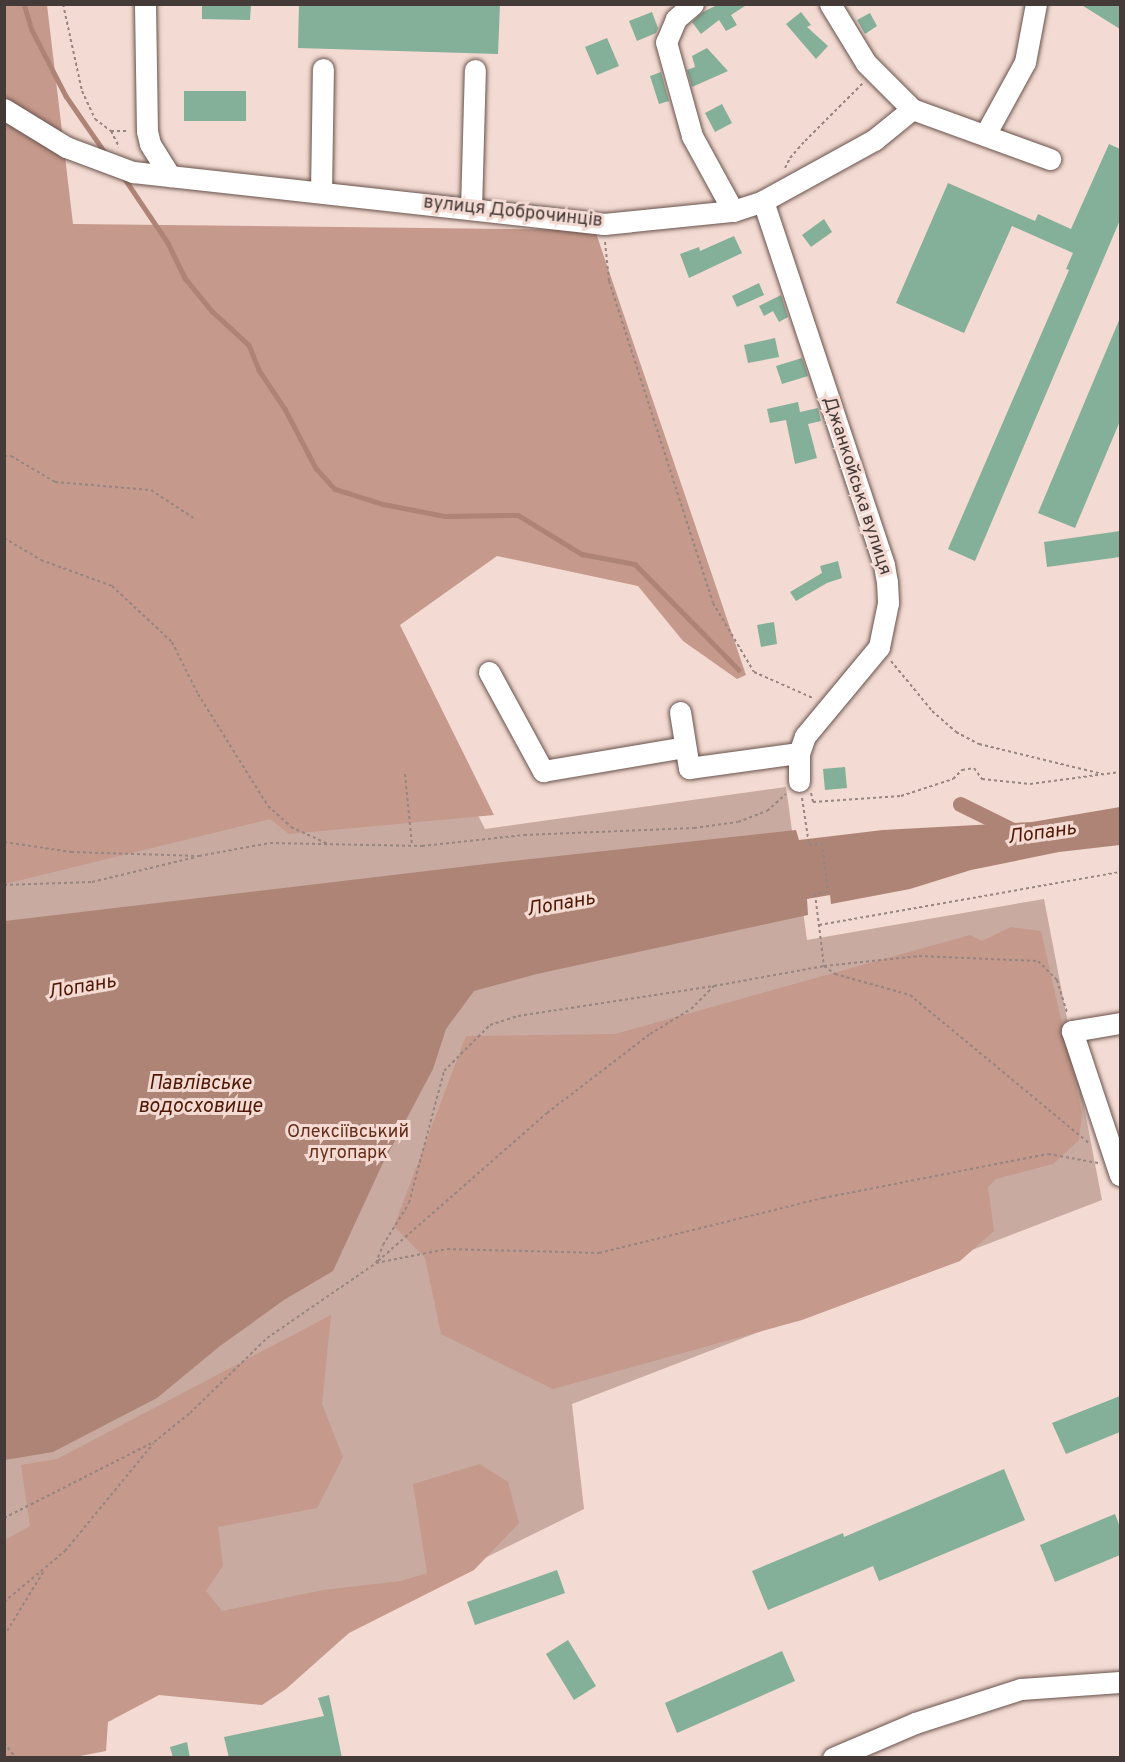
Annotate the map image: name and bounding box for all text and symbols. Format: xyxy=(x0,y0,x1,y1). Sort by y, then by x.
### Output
street label: вулиця Доброчинців xyxy=(422,193,604,233)
street label: Джанкойська вулиця xyxy=(817,394,895,578)
water label: Лопань xyxy=(1006,817,1078,851)
water label: Лопань xyxy=(525,887,597,923)
water label: Лопань xyxy=(46,970,118,1006)
water label: Павлівське водосховище xyxy=(138,1072,262,1119)
park label: Олексіївський лугопарк xyxy=(287,1123,409,1166)

